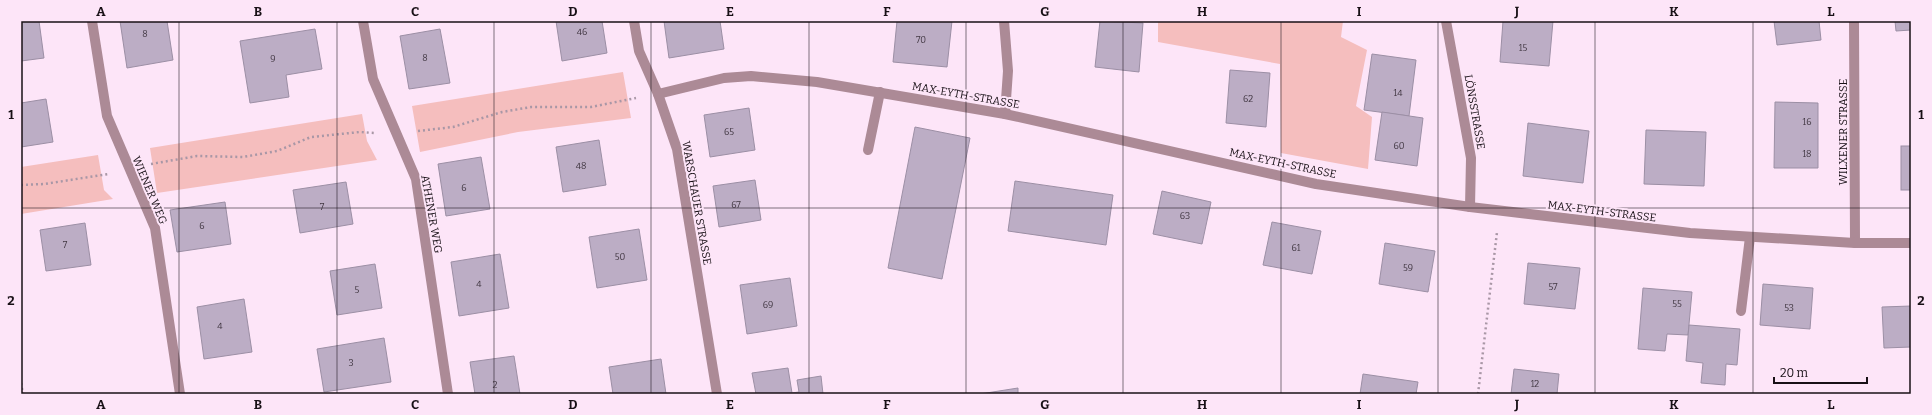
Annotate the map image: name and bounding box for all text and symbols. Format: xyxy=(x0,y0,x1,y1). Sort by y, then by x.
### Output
text: A xyxy=(96,4,106,19)
text: B xyxy=(254,4,262,19)
text: C xyxy=(411,4,419,19)
text: D xyxy=(568,4,578,19)
text: E xyxy=(726,4,734,19)
text: F xyxy=(883,4,891,19)
text: G xyxy=(1040,4,1050,19)
text: H xyxy=(1197,4,1207,19)
text: I xyxy=(1357,4,1362,19)
text: J xyxy=(1514,4,1520,19)
text: K xyxy=(1669,4,1679,19)
text: L xyxy=(1827,4,1835,19)
house number: 46 xyxy=(577,27,587,37)
house number: 8 xyxy=(142,29,148,39)
house number: 70 xyxy=(916,35,926,45)
house number: 15 xyxy=(1519,43,1527,53)
house number: 8 xyxy=(422,53,428,63)
house number: 9 xyxy=(270,54,276,64)
street label: LÖNSSTRASSE xyxy=(1462,74,1488,151)
street label: WILXENER STRASSE xyxy=(1837,78,1850,185)
street label: MAX-EYTH-STRASSE xyxy=(911,80,1021,111)
house number: 14 xyxy=(1394,88,1403,98)
house number: 62 xyxy=(1243,94,1253,104)
text: 1 xyxy=(8,107,14,122)
text: 1 xyxy=(1918,107,1924,122)
house number: 16 xyxy=(1803,117,1811,127)
house number: 65 xyxy=(724,127,734,137)
street label: WARSCHAUER STRASSE xyxy=(679,140,714,266)
house number: 60 xyxy=(1393,141,1405,151)
street label: MAX-EYTH-STRASSE xyxy=(1228,146,1338,181)
house number: 18 xyxy=(1802,149,1812,159)
street label: WIENER WEG xyxy=(129,154,170,226)
house number: 48 xyxy=(576,161,586,171)
street label: ATHENER WEG xyxy=(418,174,445,254)
house number: 6 xyxy=(461,183,467,193)
street label: MAX-EYTH-STRASSE xyxy=(1547,198,1657,225)
house number: 67 xyxy=(731,200,741,210)
house number: 7 xyxy=(320,202,325,212)
house number: 63 xyxy=(1180,211,1190,221)
house number: 6 xyxy=(199,221,205,231)
house number: 7 xyxy=(63,240,68,250)
house number: 61 xyxy=(1292,243,1301,253)
house number: 50 xyxy=(615,252,626,262)
house number: 59 xyxy=(1403,263,1413,273)
house number: 4 xyxy=(476,279,482,289)
house number: 57 xyxy=(1548,282,1558,292)
house number: 5 xyxy=(355,285,360,295)
text: 2 xyxy=(7,293,15,308)
text: 2 xyxy=(1917,293,1925,308)
house number: 55 xyxy=(1672,299,1682,309)
house number: 69 xyxy=(763,300,773,310)
house number: 53 xyxy=(1784,303,1794,313)
house number: 4 xyxy=(217,321,223,331)
house number: 3 xyxy=(348,358,354,368)
scale bar xyxy=(1774,359,1867,385)
text: 20 m xyxy=(1780,366,1809,380)
house number: 12 xyxy=(1531,379,1539,389)
house number: 2 xyxy=(493,380,498,390)
text: A xyxy=(96,397,106,412)
text: B xyxy=(254,397,262,412)
text: C xyxy=(411,397,419,412)
text: D xyxy=(568,397,578,412)
text: E xyxy=(726,397,734,412)
text: F xyxy=(883,397,891,412)
text: G xyxy=(1040,397,1050,412)
text: H xyxy=(1197,397,1207,412)
text: I xyxy=(1357,397,1362,412)
text: J xyxy=(1514,397,1520,412)
text: K xyxy=(1669,397,1679,412)
text: L xyxy=(1827,397,1835,412)

